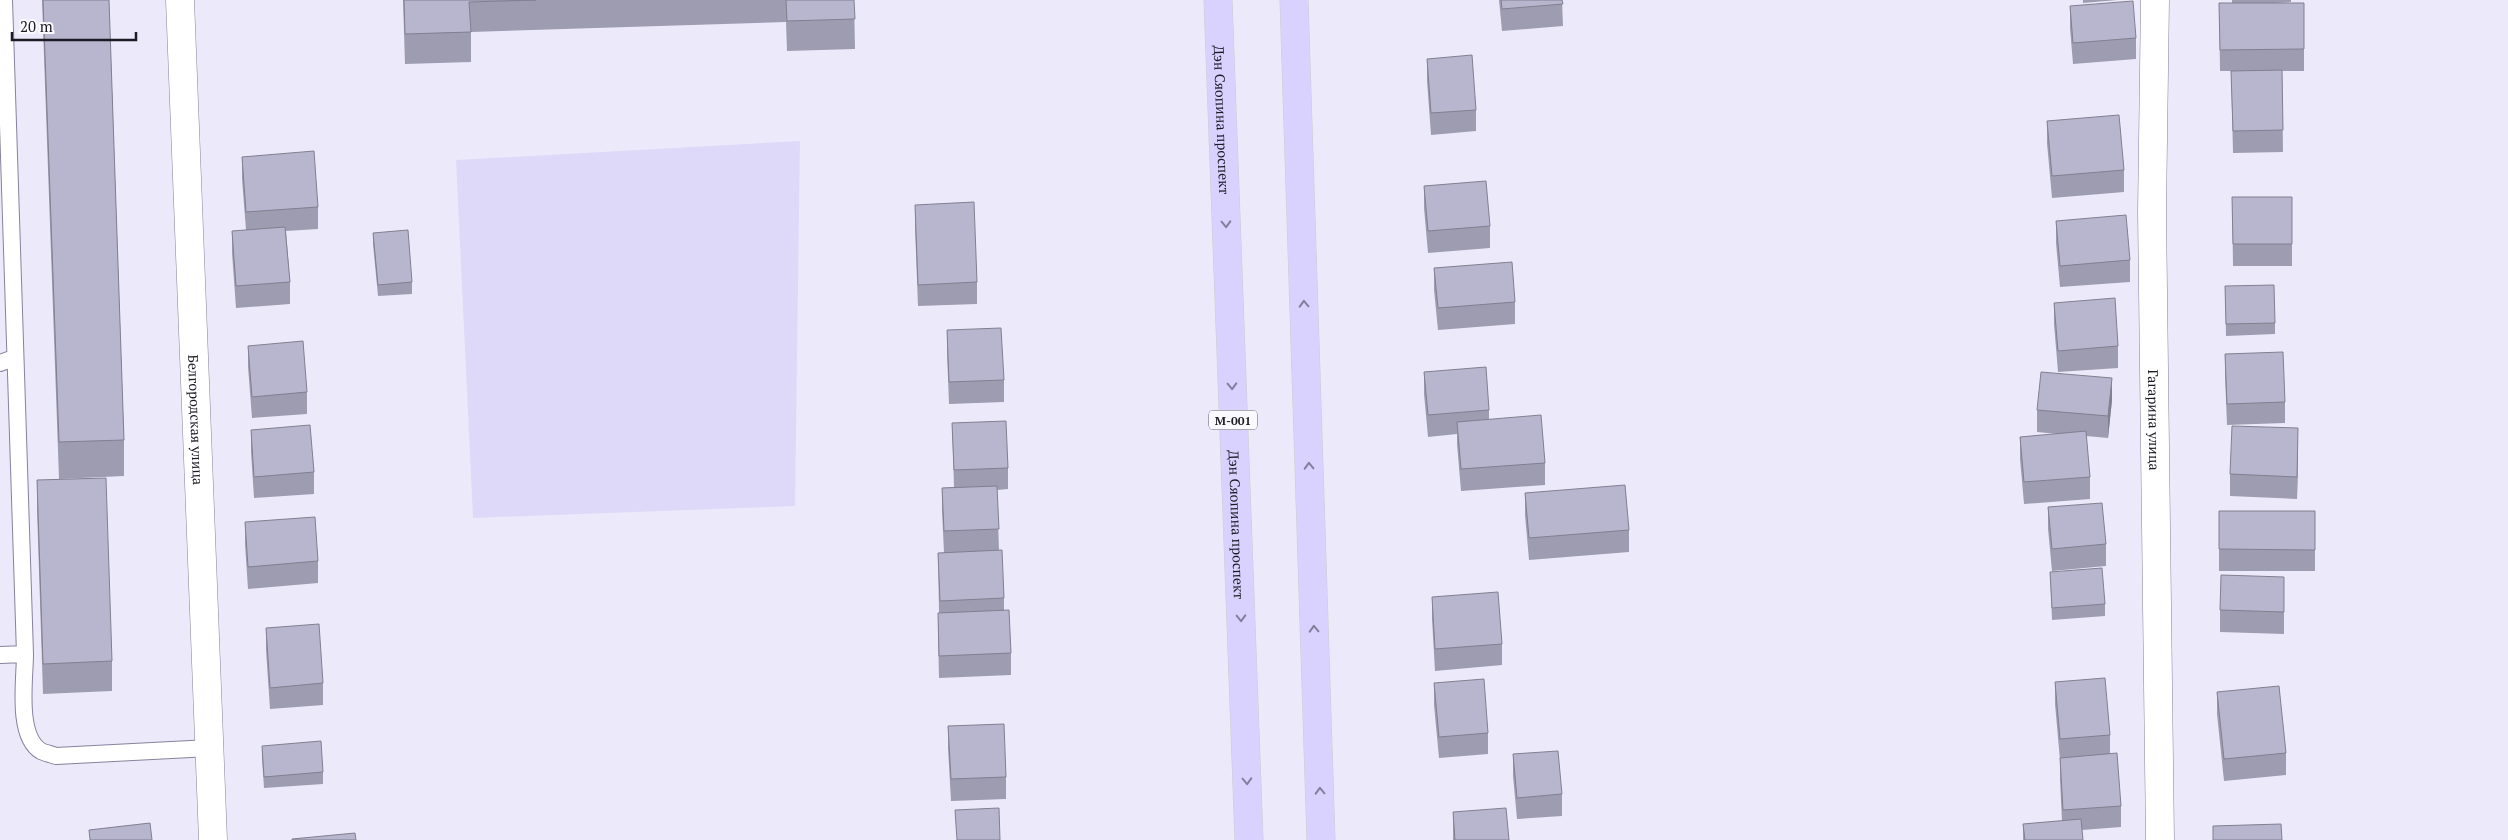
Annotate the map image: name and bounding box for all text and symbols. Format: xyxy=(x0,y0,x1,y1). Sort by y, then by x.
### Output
scale bar xyxy=(12,10,136,42)
text: 20 m xyxy=(20,16,53,36)
street label: Дэн Сяопина проспект xyxy=(1210,45,1235,195)
one-way arrow xyxy=(1221,220,1231,228)
one-way arrow xyxy=(1299,300,1309,308)
street label: Белгородская улица xyxy=(184,354,209,485)
street label: Гагарина улица xyxy=(2145,369,2165,471)
one-way arrow xyxy=(1227,382,1237,390)
road number: M-001 xyxy=(1209,410,1257,430)
street label: Дэн Сяопина проспект xyxy=(1225,450,1250,600)
one-way arrow xyxy=(1304,462,1314,470)
one-way arrow xyxy=(1235,615,1246,623)
one-way arrow xyxy=(1309,625,1320,633)
one-way arrow xyxy=(1241,777,1252,785)
one-way arrow xyxy=(1314,787,1325,795)

